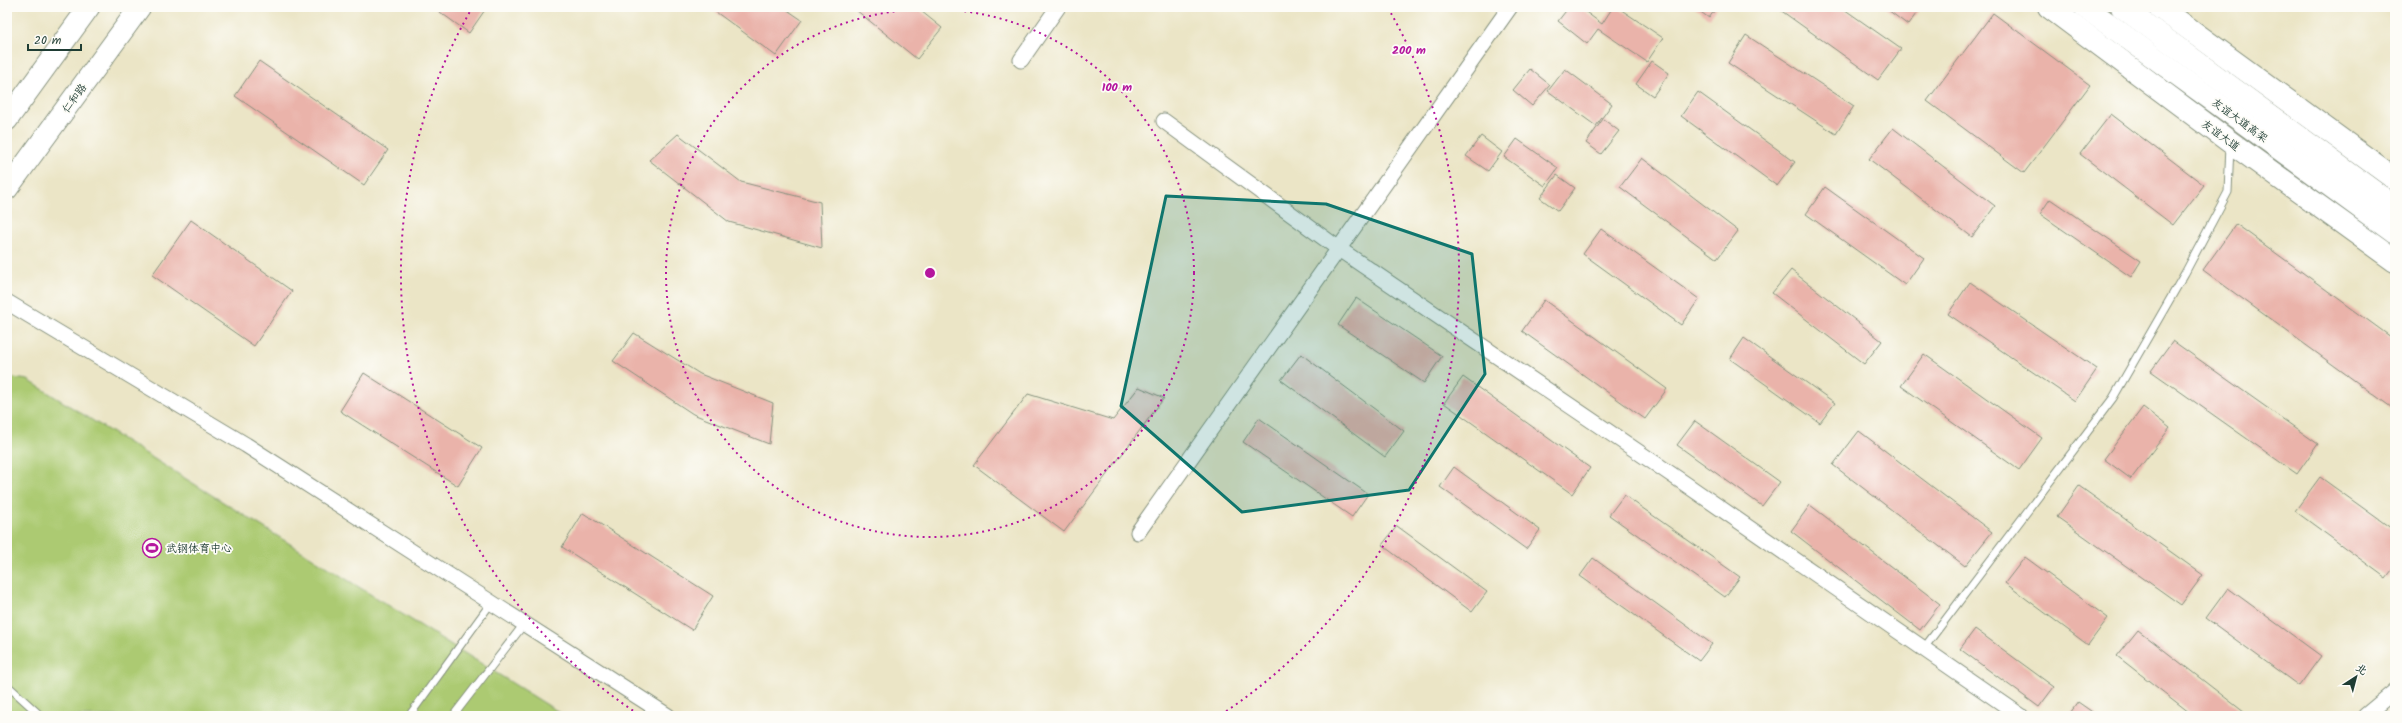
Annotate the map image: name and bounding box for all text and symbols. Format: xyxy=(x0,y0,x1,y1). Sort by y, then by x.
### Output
scale bar xyxy=(28,26,81,52)
text: 20 m xyxy=(34,31,62,50)
text: 200 m xyxy=(1392,41,1426,60)
text: 100 m xyxy=(1102,78,1132,97)
street label: 仁和路 xyxy=(58,80,92,117)
street label: 友谊大道高架 xyxy=(2209,95,2271,145)
street label: 友谊大道 xyxy=(2199,117,2243,153)
centre of rings xyxy=(923,266,937,280)
sports icon: 武钢体育中心 xyxy=(141,537,163,559)
place label: 武钢体育中心 xyxy=(166,540,232,558)
north arrow xyxy=(2336,657,2376,697)
text: 北 xyxy=(2352,659,2371,680)

